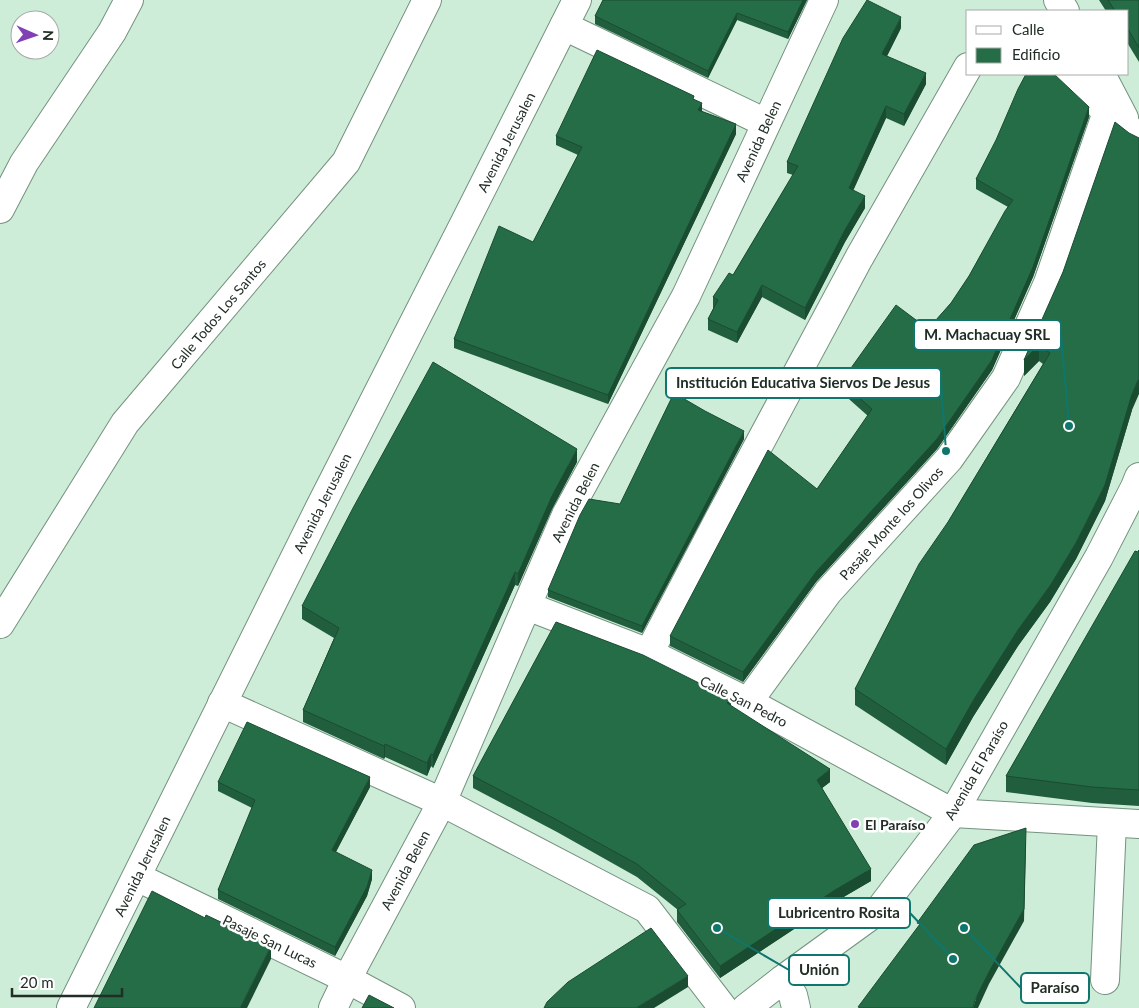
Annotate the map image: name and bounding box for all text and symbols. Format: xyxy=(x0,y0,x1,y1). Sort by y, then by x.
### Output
north arrow xyxy=(10,10,60,60)
legend xyxy=(966,10,1129,75)
text: Calle xyxy=(1012,20,1045,38)
text: N xyxy=(40,30,57,41)
text: Edificio xyxy=(1012,45,1060,63)
street label: Avenida Jerusalen xyxy=(473,89,539,195)
street label: Avenida Belen xyxy=(732,98,784,184)
street label: Calle Todos Los Santos xyxy=(167,255,269,373)
callout: M. Machacuay SRL xyxy=(914,320,1061,350)
text: M. Machacuay SRL xyxy=(924,325,1050,343)
callout: Institución Educativa Siervos De Jesus xyxy=(666,368,941,398)
text: Institución Educativa Siervos De Jesus xyxy=(676,373,930,391)
street label: Avenida Jerusalen xyxy=(289,450,355,556)
street label: Avenida Belen xyxy=(548,459,602,545)
street label: Pasaje Monte los Olivos xyxy=(836,463,946,583)
street label: Calle San Pedro xyxy=(697,672,791,730)
street label: Avenida El Paraíso xyxy=(941,717,1011,823)
street label: Avenida Jerusalen xyxy=(110,813,174,919)
place label: El Paraíso xyxy=(865,816,925,833)
marker: El Paraíso xyxy=(849,818,861,830)
street label: Avenida Belen xyxy=(377,827,433,913)
callout: Lubricentro Rosita xyxy=(768,898,910,928)
text: Lubricentro Rosita xyxy=(778,903,900,921)
street label: Pasaje San Lucas xyxy=(220,911,320,971)
callout: Unión xyxy=(789,955,849,985)
text: Unión xyxy=(799,960,839,978)
scale bar xyxy=(12,966,122,998)
text: 20 m xyxy=(20,973,54,991)
callout: Paraíso xyxy=(1021,973,1089,1003)
text: Paraíso xyxy=(1031,978,1080,996)

